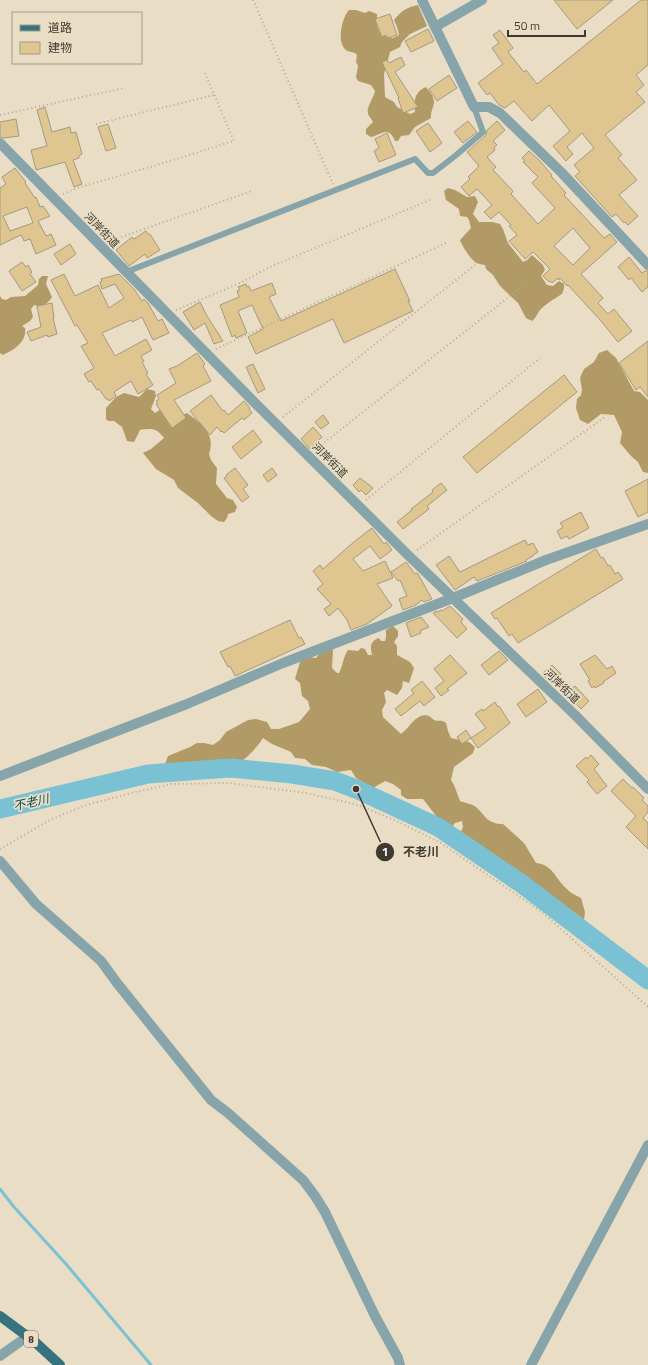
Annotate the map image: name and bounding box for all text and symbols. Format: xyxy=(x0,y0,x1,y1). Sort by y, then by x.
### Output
legend xyxy=(12,12,142,64)
scale bar xyxy=(508,12,585,38)
text: 50 m xyxy=(514,16,540,35)
text: 道路 xyxy=(48,18,72,37)
text: 建物 xyxy=(48,38,72,57)
street label: 河岸街道 xyxy=(81,209,123,251)
street label: 河岸街道 xyxy=(309,439,351,481)
street label: 河岸街道 xyxy=(541,665,583,707)
water label: 不老川 xyxy=(11,788,53,815)
callout: 不老川 xyxy=(375,840,447,864)
text: 1 xyxy=(382,842,388,861)
text: 不老川 xyxy=(403,842,439,861)
road number: 8 xyxy=(24,1331,38,1347)

